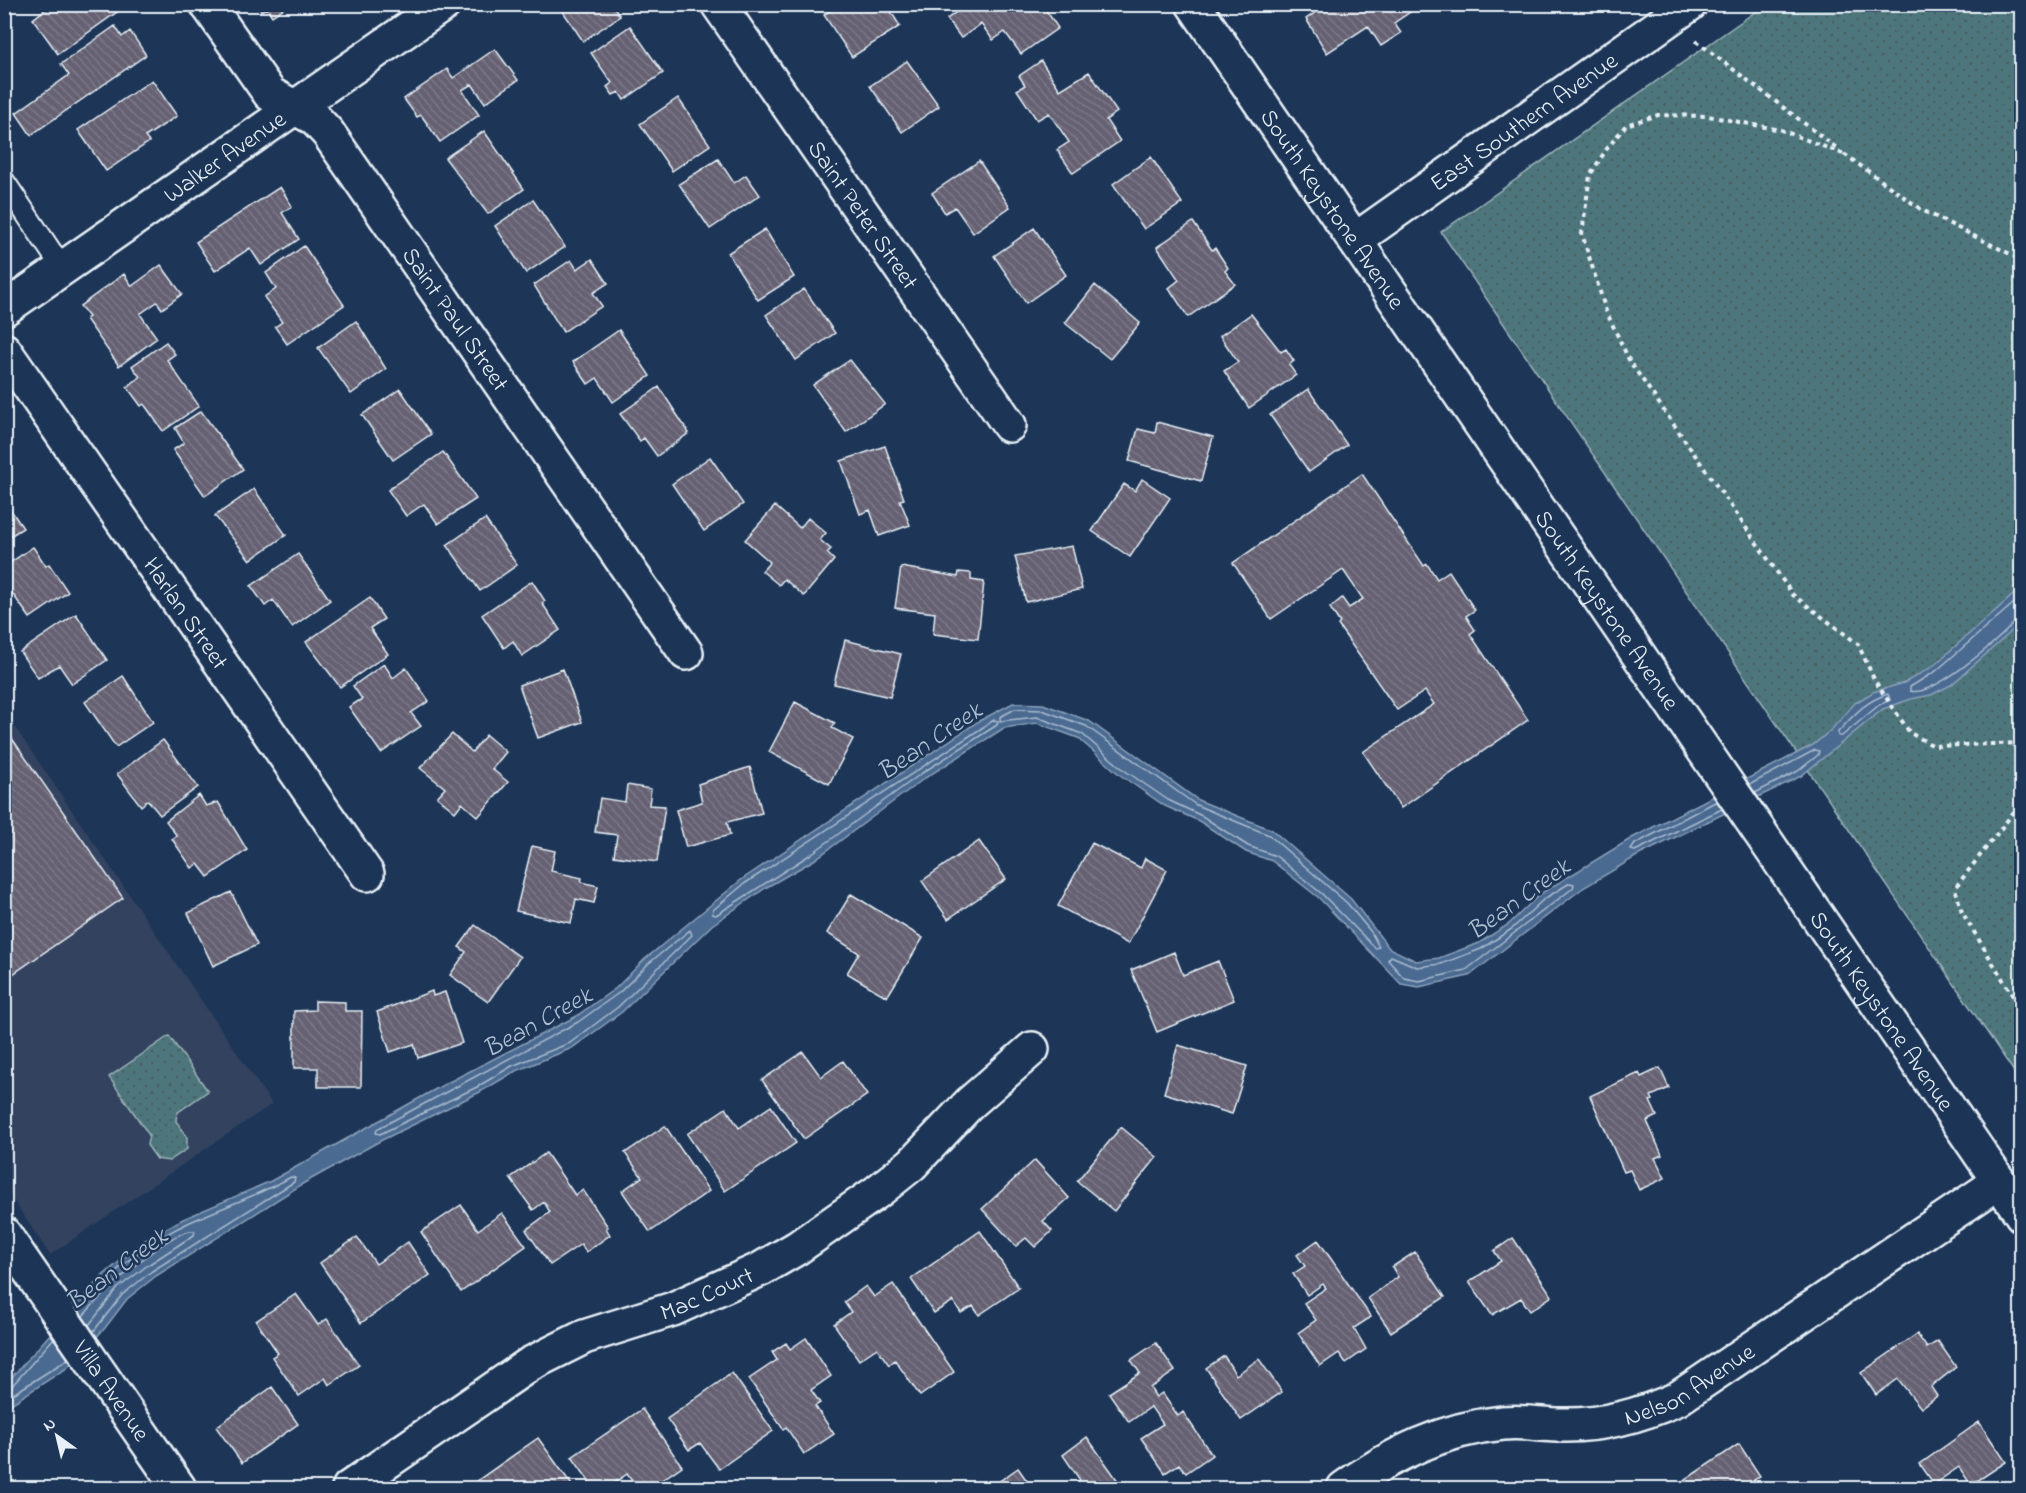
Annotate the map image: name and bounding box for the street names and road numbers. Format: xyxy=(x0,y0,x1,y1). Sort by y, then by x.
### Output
street label: East Southern Avenue xyxy=(1424,45,1626,202)
street label: Walker Avenue xyxy=(157,103,294,213)
street label: South Keystone Avenue xyxy=(1250,103,1412,318)
street label: Saint Peter Street xyxy=(797,134,926,298)
street label: Saint Paul Street xyxy=(392,241,516,399)
street label: South Keystone Avenue xyxy=(1524,504,1687,719)
street label: Harlan Street xyxy=(133,551,236,678)
street label: South Keystone Avenue xyxy=(1799,905,1961,1120)
street label: Mac Court xyxy=(656,1260,760,1332)
street label: Villa Avenue xyxy=(62,1333,157,1450)
street label: Nelson Avenue xyxy=(1621,1336,1763,1437)

